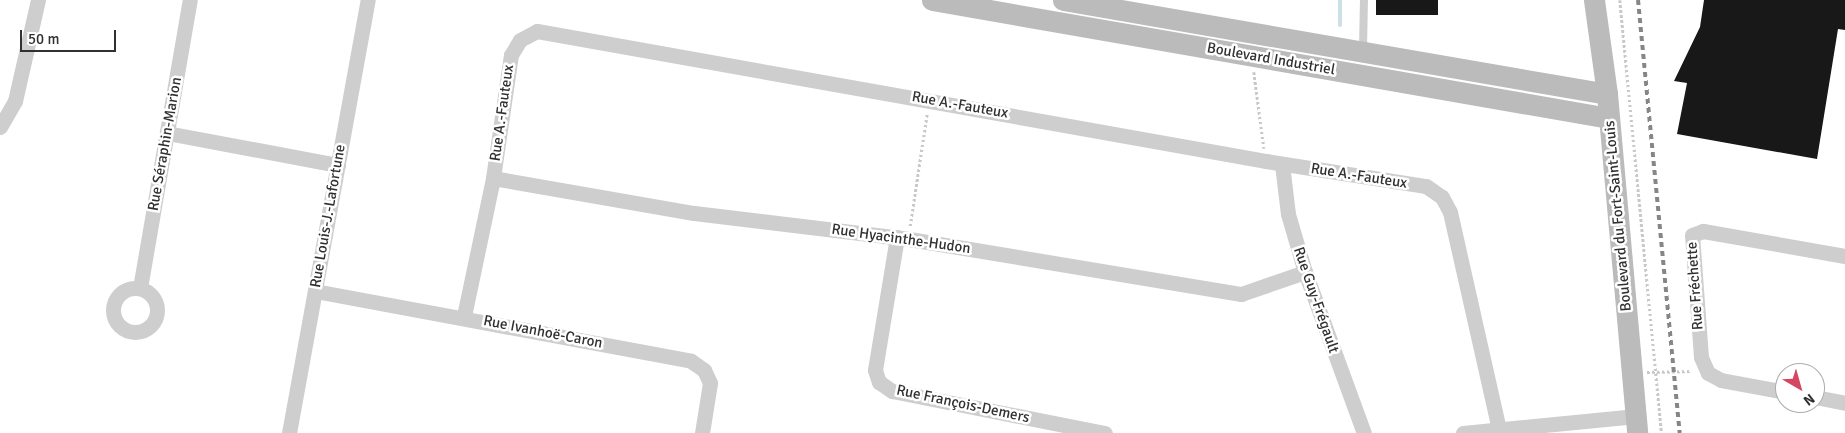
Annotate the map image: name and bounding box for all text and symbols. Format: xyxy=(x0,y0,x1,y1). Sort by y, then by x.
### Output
scale bar xyxy=(22,20,119,52)
text: 50 m xyxy=(28,30,59,48)
street label: Boulevard Industriel xyxy=(1205,39,1337,79)
street label: Rue A.-Fauteux xyxy=(486,63,518,163)
street label: Rue Séraphin-Marion xyxy=(144,76,186,212)
street label: Rue A.-Fauteux xyxy=(910,88,1010,122)
street label: Boulevard du Fort-Saint-Louis xyxy=(1601,120,1635,312)
street label: Rue Louis-J.-Lafortune xyxy=(307,143,349,289)
street label: Rue A.-Fauteux xyxy=(1309,159,1409,193)
street label: Rue Hyacinthe-Hudon xyxy=(830,220,972,258)
street label: Rue Fréchette xyxy=(1683,241,1707,331)
street label: Rue Guy-Frégault xyxy=(1289,245,1343,355)
street label: Rue Ivanhoë-Caron xyxy=(482,312,604,352)
north arrow xyxy=(1775,363,1825,413)
street label: Rue François-Demers xyxy=(895,381,1031,427)
text: N xyxy=(1800,390,1818,409)

